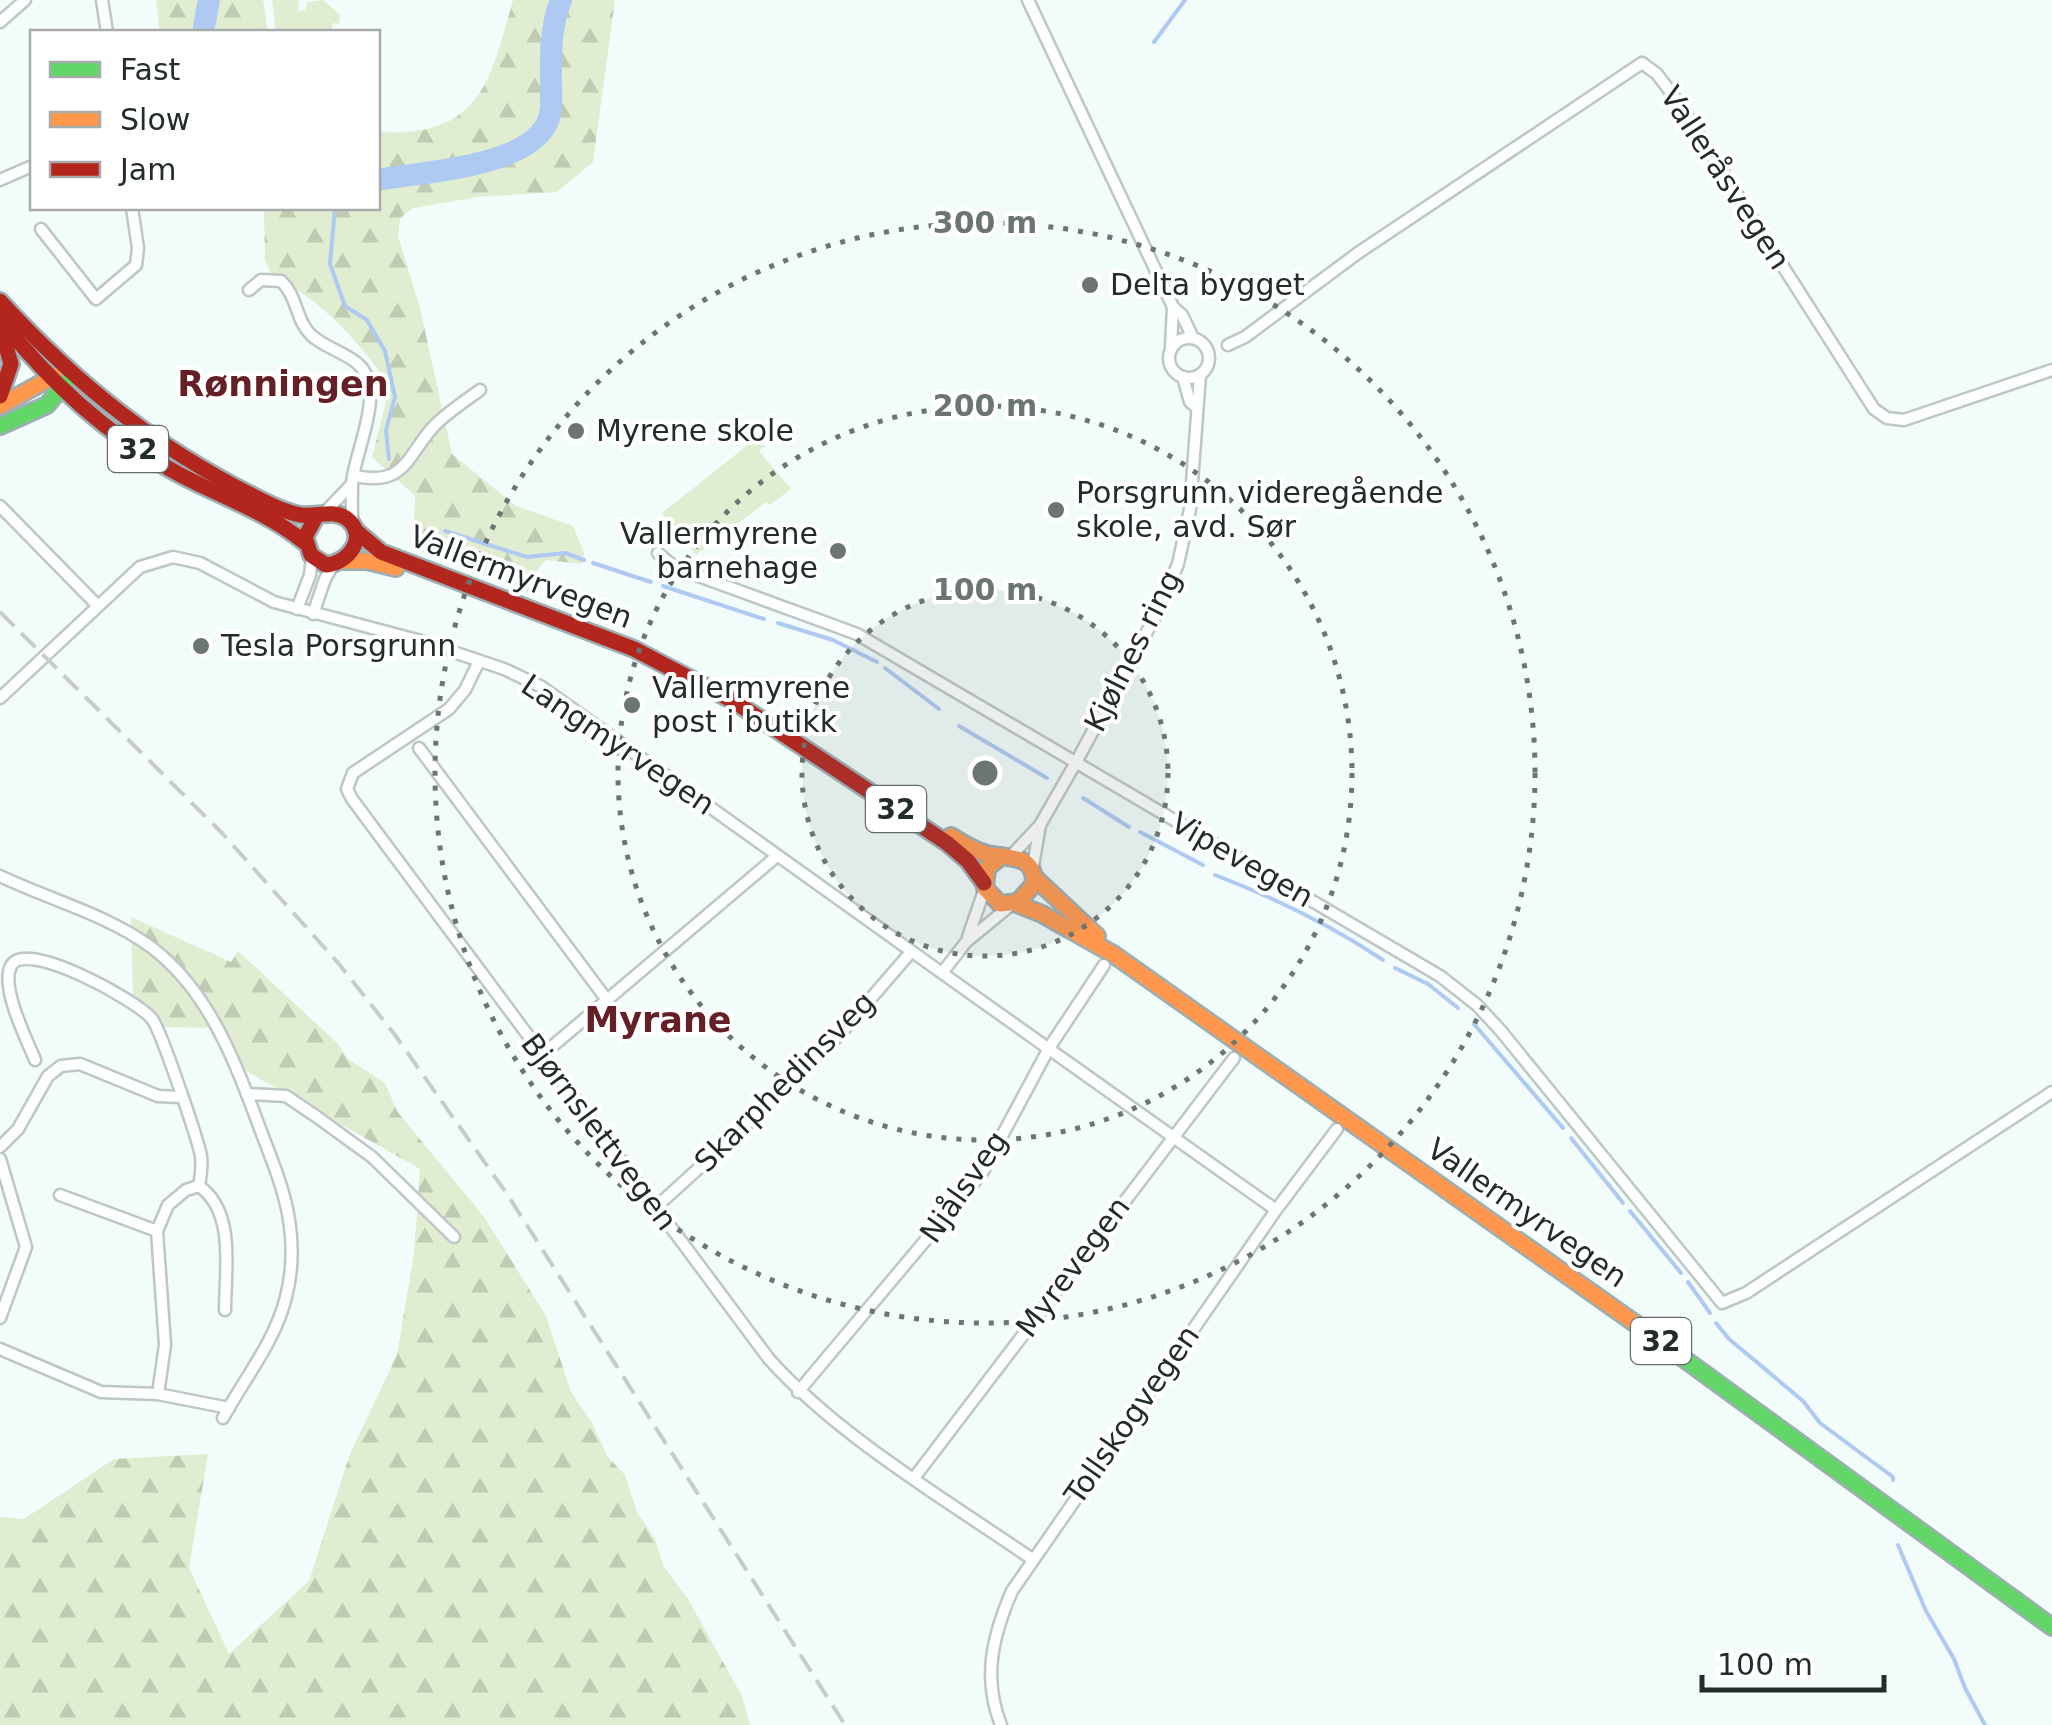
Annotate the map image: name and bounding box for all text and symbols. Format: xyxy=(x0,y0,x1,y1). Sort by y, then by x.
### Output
legend xyxy=(30,30,380,210)
text: Fast xyxy=(120,52,181,87)
street label: Valleråsvegen xyxy=(1653,80,1797,276)
text: Slow xyxy=(120,102,190,137)
text: Jam xyxy=(118,152,176,187)
text: 300 m xyxy=(933,205,1037,240)
place label: Delta bygget xyxy=(1110,267,1305,302)
marker: Delta bygget xyxy=(1079,274,1101,296)
district label: Rønningen xyxy=(177,364,389,404)
text: 200 m xyxy=(933,388,1037,423)
place label: Myrene skole xyxy=(596,413,794,448)
marker: Myrene skole xyxy=(565,420,587,442)
road number: 32 xyxy=(108,426,168,472)
place label: Porsgrunn videregående skole, avd. Sør xyxy=(1076,475,1443,544)
marker: Porsgrunn videregående skole, avd. Sør xyxy=(1045,499,1067,521)
place label: Vallermyrene barnehage xyxy=(620,516,818,585)
street label: Vallermyrvegen xyxy=(405,518,637,635)
marker: Vallermyrene barnehage xyxy=(827,540,849,562)
street label: Kjølnes ring xyxy=(1077,564,1188,737)
text: 100 m xyxy=(933,572,1037,607)
place label: Tesla Porsgrunn xyxy=(220,628,456,663)
marker: Tesla Porsgrunn xyxy=(190,635,212,657)
street label: Langmyrvegen xyxy=(515,667,721,822)
place label: Vallermyrene post i butikk xyxy=(652,670,850,739)
marker: Vallermyrene post i butikk xyxy=(621,694,643,716)
centre of rings xyxy=(967,755,1003,791)
road number: 32 xyxy=(866,786,926,832)
street label: Vipevegen xyxy=(1165,805,1320,914)
street label: Skarphedinsveg xyxy=(687,984,882,1179)
district label: Myrane xyxy=(584,1000,732,1040)
street label: Bjørnslettvegen xyxy=(514,1027,685,1237)
street label: Njålsveg xyxy=(912,1124,1015,1249)
street label: Vallermyrvegen xyxy=(1421,1131,1634,1294)
street label: Myrevegen xyxy=(1009,1190,1137,1344)
road number: 32 xyxy=(1631,1318,1691,1364)
street label: Tollskogvegen xyxy=(1056,1319,1206,1512)
scale bar xyxy=(1702,1630,1884,1692)
text: 100 m xyxy=(1717,1647,1813,1682)

